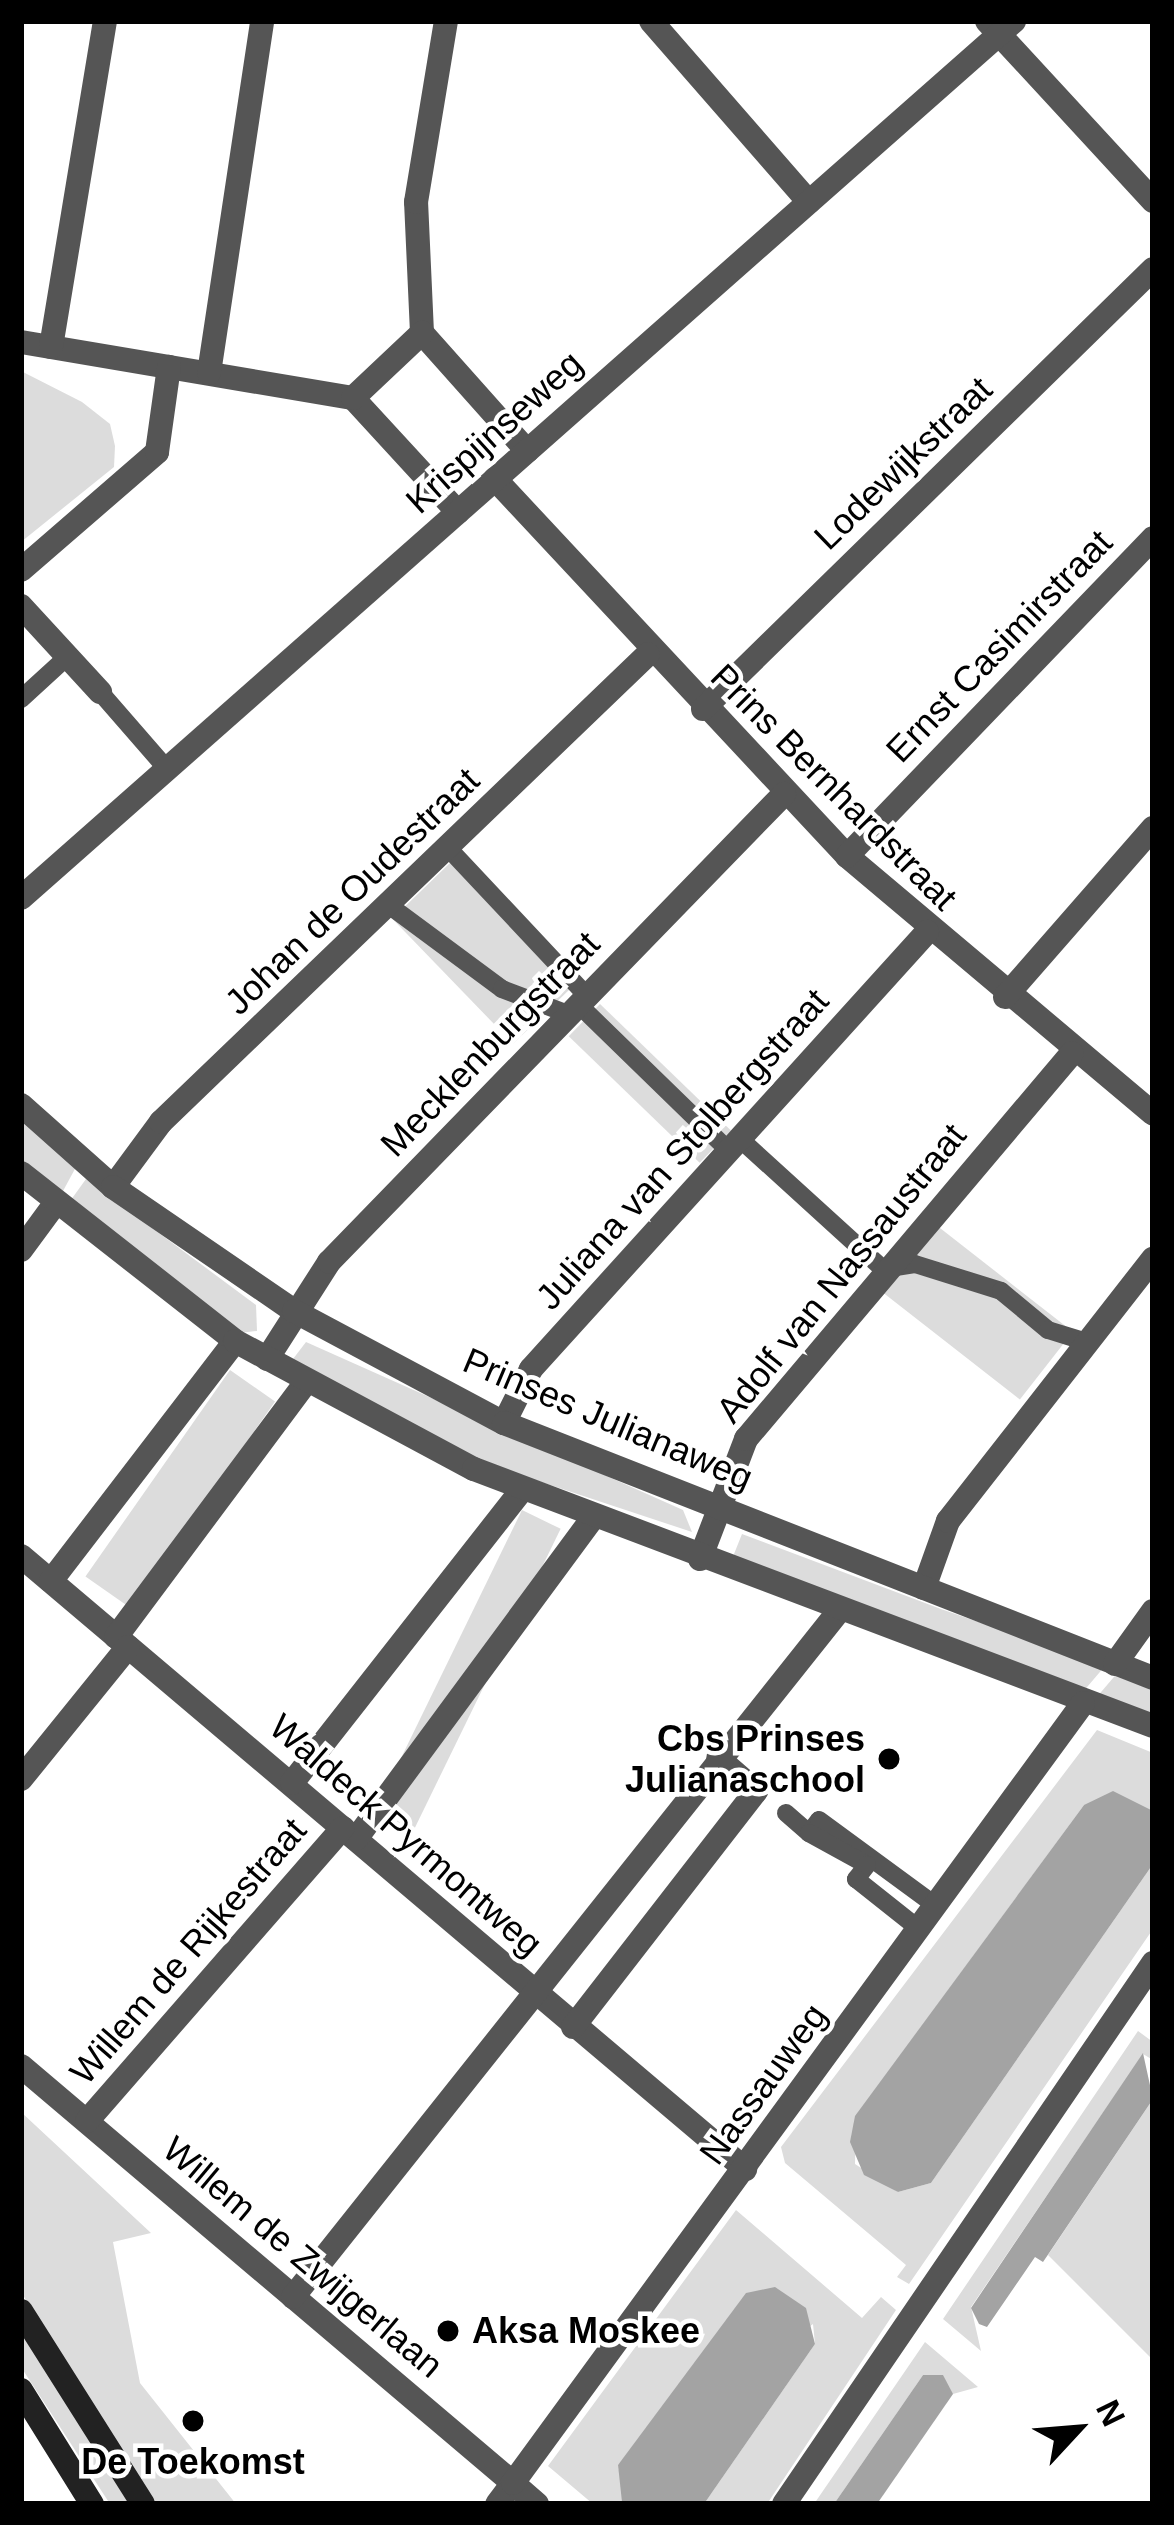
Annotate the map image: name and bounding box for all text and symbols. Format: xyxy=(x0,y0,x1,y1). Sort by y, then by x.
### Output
street label: Krispijnseweg xyxy=(397,342,591,522)
street label: Lodewijkstraat xyxy=(805,368,1001,558)
street label: Ernst Casimirstraat xyxy=(877,521,1121,771)
street label: Prins Bernhardstraat xyxy=(702,655,966,919)
street label: Johan de Oudestraat xyxy=(216,759,488,1023)
street label: Mecklenburgstraat xyxy=(372,922,608,1166)
street label: Juliana van Stolbergstraat xyxy=(527,980,837,1318)
street label: Adolf van Nassaustraat xyxy=(707,1115,975,1431)
street label: Prinses Julianaweg xyxy=(457,1339,759,1499)
street label: Waldeck Pyrmontweg xyxy=(261,1705,551,1965)
place label: Cbs Prinses Julianaschool xyxy=(625,1716,865,1801)
marker: Cbs Prinses Julianaschool xyxy=(876,1746,902,1772)
street label: Willem de Rijkestraat xyxy=(61,1809,315,2093)
street label: Nassauweg xyxy=(690,1995,836,2173)
street label: Willem de Zwijgerlaan xyxy=(154,2127,452,2387)
place label: Aksa Moskee xyxy=(472,2309,700,2353)
marker: Aksa Moskee xyxy=(435,2318,461,2344)
north arrow xyxy=(1018,2369,1138,2489)
text: N xyxy=(1089,2394,1133,2432)
marker: De Toekomst xyxy=(180,2408,206,2434)
place label: De Toekomst xyxy=(81,2440,305,2484)

